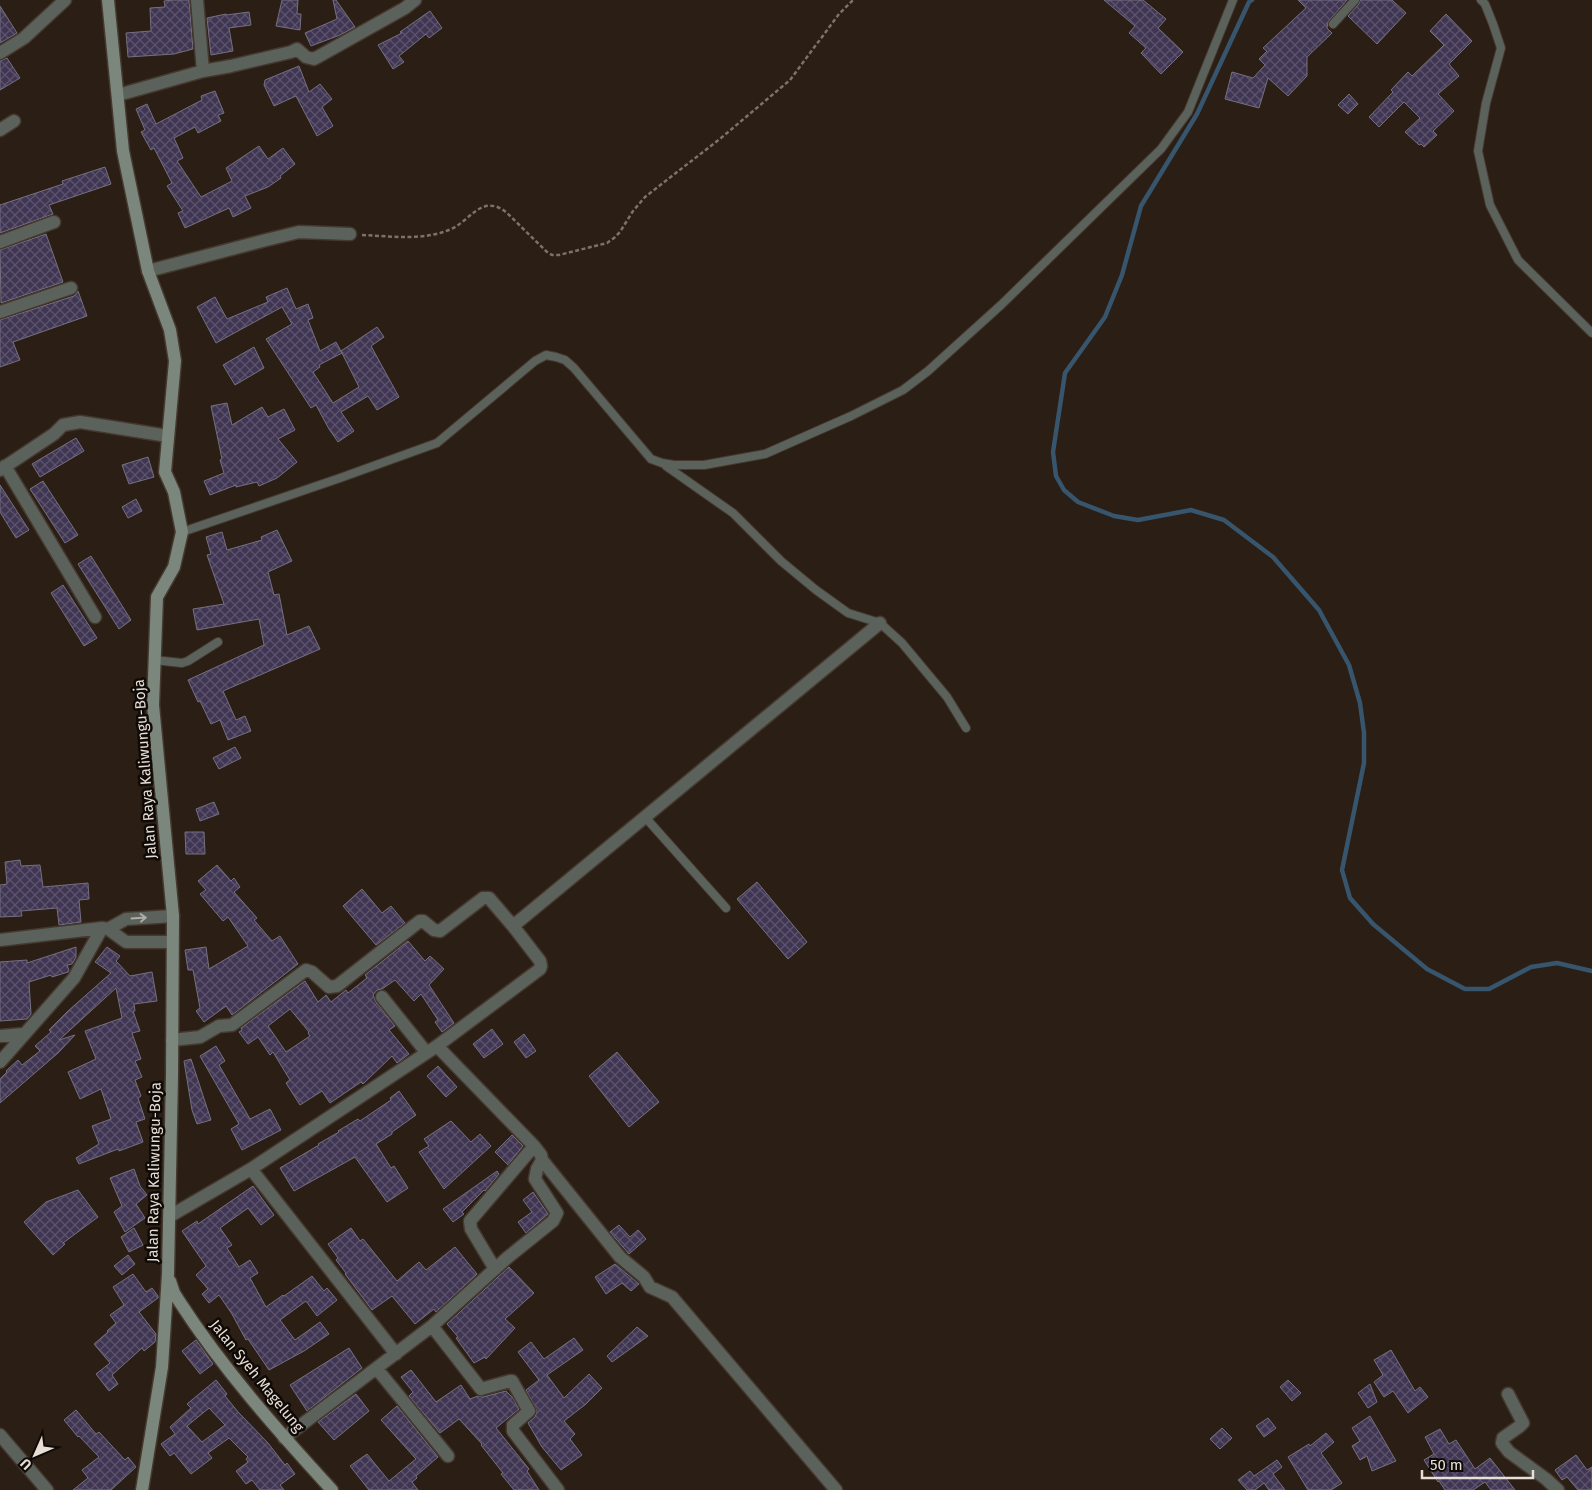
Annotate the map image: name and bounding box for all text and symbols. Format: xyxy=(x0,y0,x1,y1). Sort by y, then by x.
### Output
street label: Jalan Raya Kaliwungu-Boja xyxy=(130,678,160,860)
one-way arrow xyxy=(131,913,147,922)
street label: Jalan Raya Kaliwungu-Boja xyxy=(143,1082,165,1262)
street label: Jalan Syeh Magelung xyxy=(206,1316,308,1436)
north arrow xyxy=(10,1430,60,1480)
scale bar xyxy=(1422,1448,1533,1480)
text: U xyxy=(17,1455,35,1473)
text: 50 m xyxy=(1430,1456,1463,1474)

